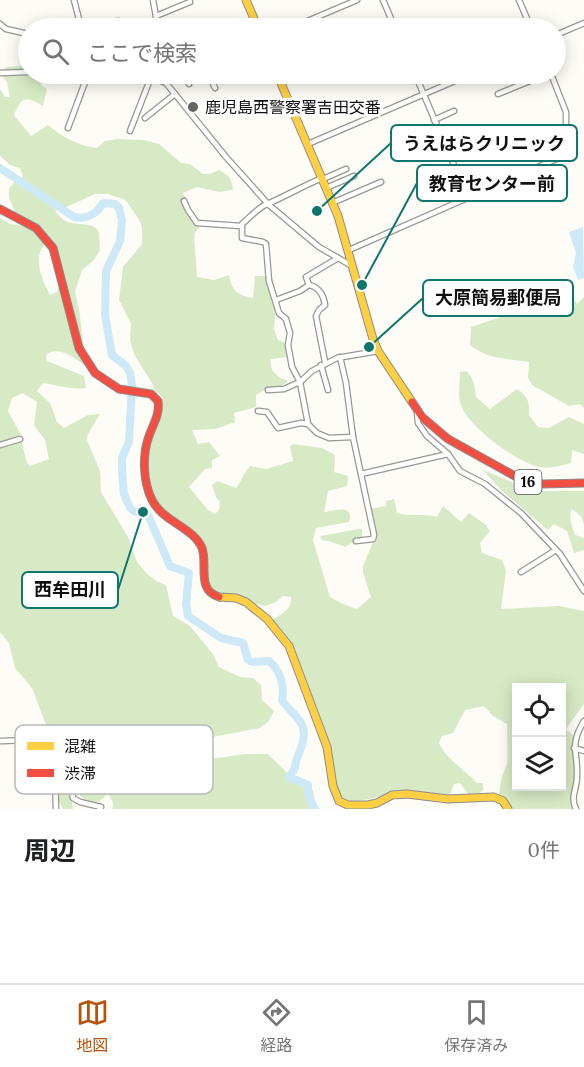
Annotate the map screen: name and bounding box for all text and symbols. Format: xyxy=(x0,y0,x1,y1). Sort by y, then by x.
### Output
search box xyxy=(18,18,566,84)
icon: search xyxy=(39,35,72,68)
text: ここで検索 xyxy=(87,39,197,67)
place label: 鹿児島西警察署吉田交番 xyxy=(205,97,381,117)
marker: 鹿児島西警察署吉田交番 xyxy=(186,100,200,114)
callout: うえはらクリニック xyxy=(391,125,577,161)
text: うえはらクリニック xyxy=(403,132,565,155)
callout: 教育センター前 xyxy=(417,165,567,201)
text: 教育センター前 xyxy=(429,172,555,195)
callout: 大原簡易郵便局 xyxy=(423,280,573,316)
text: 大原簡易郵便局 xyxy=(435,286,561,309)
road number: 16 xyxy=(514,470,542,494)
callout: 西牟田川 xyxy=(22,572,118,608)
text: 西牟田川 xyxy=(34,578,106,601)
map controls xyxy=(512,683,566,791)
button: locate xyxy=(512,683,566,737)
legend xyxy=(15,725,213,794)
text: 混雑 xyxy=(64,736,96,756)
button: layers xyxy=(512,737,566,791)
text: 渋滞 xyxy=(64,763,96,783)
text: 周辺 xyxy=(24,834,76,867)
text: 0件 xyxy=(528,837,560,862)
tab: 地図 xyxy=(76,996,109,1056)
tab: 経路 xyxy=(260,996,293,1056)
tab: 保存済み xyxy=(444,996,508,1056)

